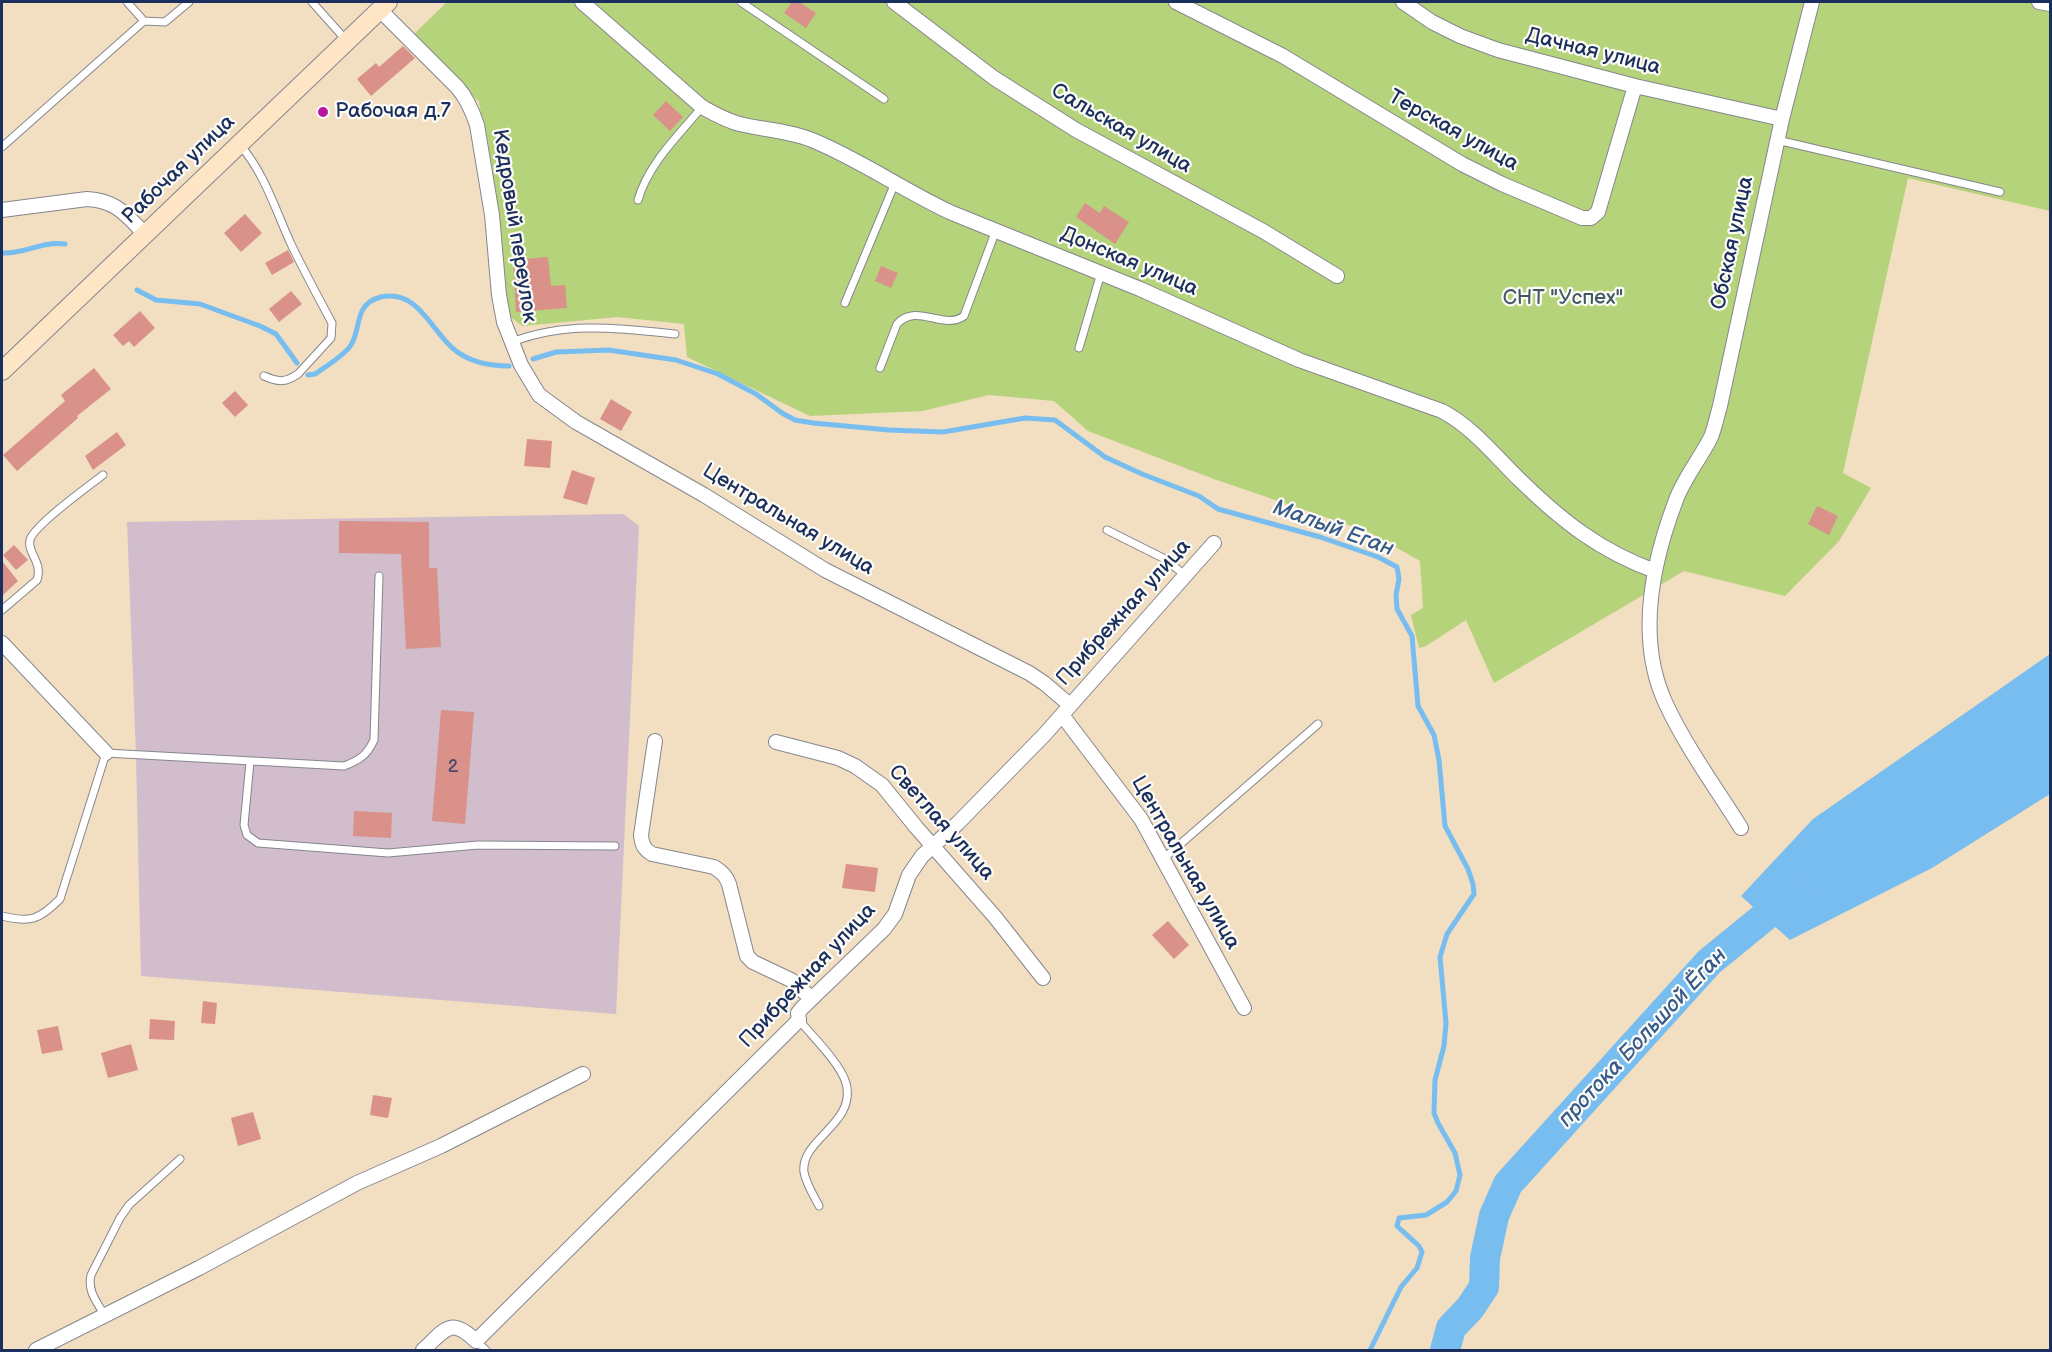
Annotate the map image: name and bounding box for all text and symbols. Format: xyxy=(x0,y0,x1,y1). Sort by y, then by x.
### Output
street label: Дачная улица xyxy=(1523,23,1663,81)
street label: Сальская улица xyxy=(1046,79,1196,179)
street label: Терская улица xyxy=(1384,85,1522,177)
place label: Рабочая д.7 xyxy=(335,99,451,125)
marker: Рабочая д.7 xyxy=(316,105,330,119)
street label: Рабочая улица xyxy=(117,110,241,230)
street label: Кедровый переулок xyxy=(486,127,542,325)
street label: Обская улица xyxy=(1707,174,1759,312)
street label: Донская улица xyxy=(1057,222,1201,302)
park label: СНТ "Успех" xyxy=(1503,286,1623,312)
street label: Центральная улица xyxy=(698,459,878,581)
water label: Малый Еган xyxy=(1269,495,1397,563)
street label: Прибрежная улица xyxy=(1052,534,1196,692)
house number: 2 xyxy=(448,756,458,778)
street label: Светлая улица xyxy=(883,760,999,886)
street label: Центральная улица xyxy=(1125,772,1245,954)
street label: Прибрежная улица xyxy=(734,898,882,1054)
water label: протока Большой Ёган xyxy=(1553,943,1733,1133)

